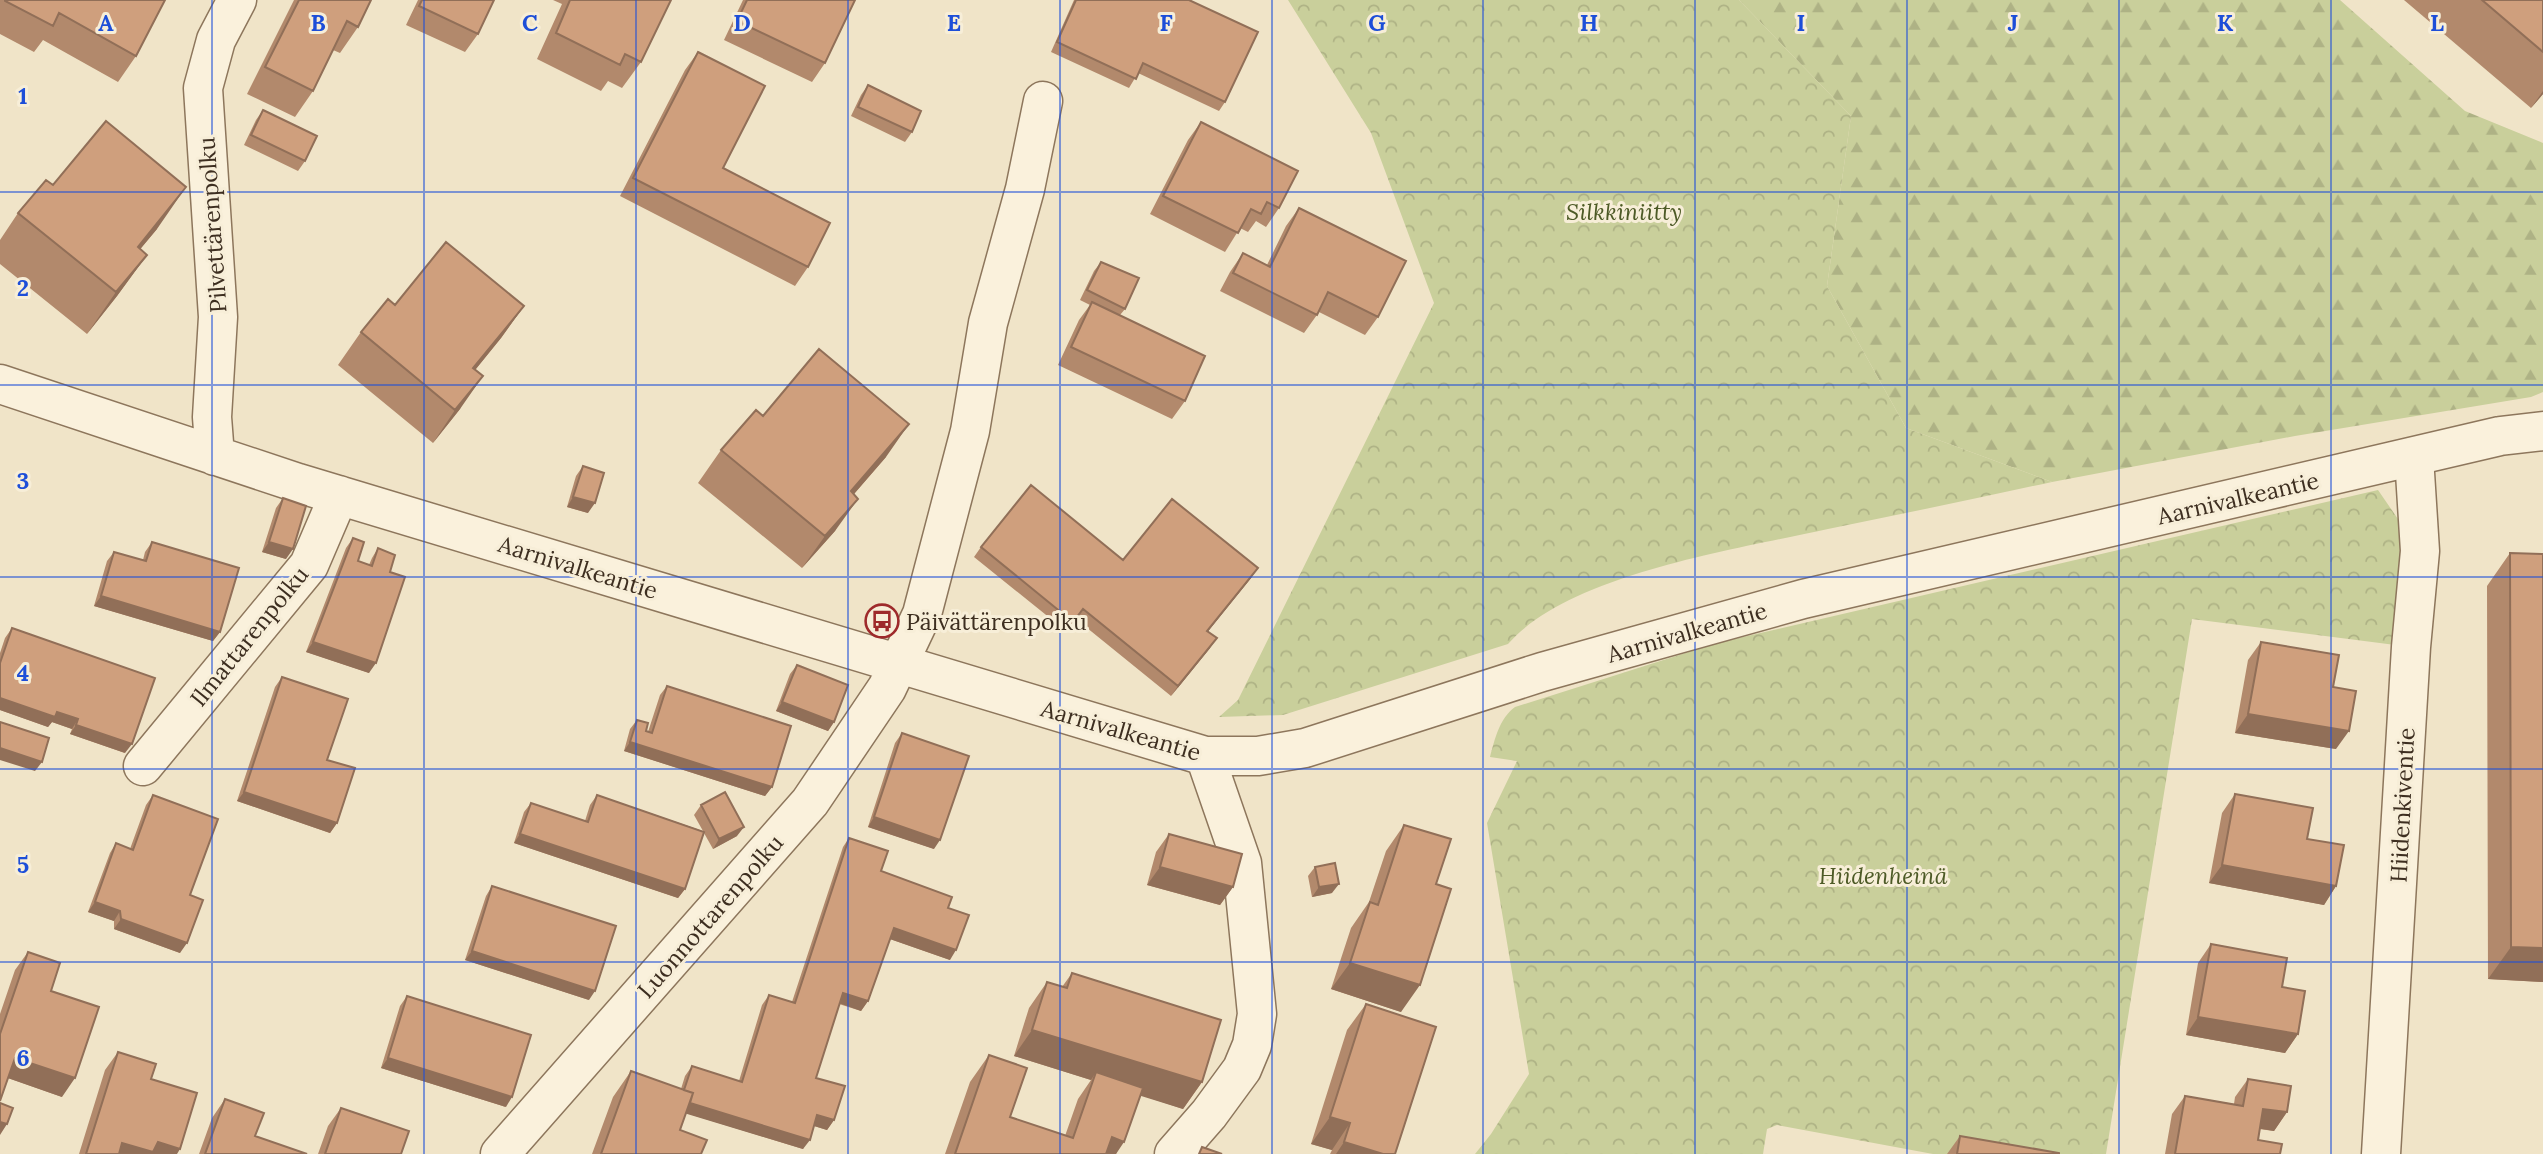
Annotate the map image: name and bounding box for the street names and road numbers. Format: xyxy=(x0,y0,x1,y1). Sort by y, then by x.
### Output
street label: Pilvettärenpolku xyxy=(191,136,233,314)
street label: Aarnivalkeantie xyxy=(2153,465,2322,531)
street label: Aarnivalkeantie xyxy=(494,529,661,605)
street label: Ilmattarenpolku xyxy=(184,560,315,712)
street label: Aarnivalkeantie xyxy=(1603,595,1770,669)
street label: Aarnivalkeantie xyxy=(1037,693,1204,767)
street label: Hiidenkiventie xyxy=(2383,727,2421,883)
street label: Luonnottarenpolku xyxy=(631,828,789,1004)

